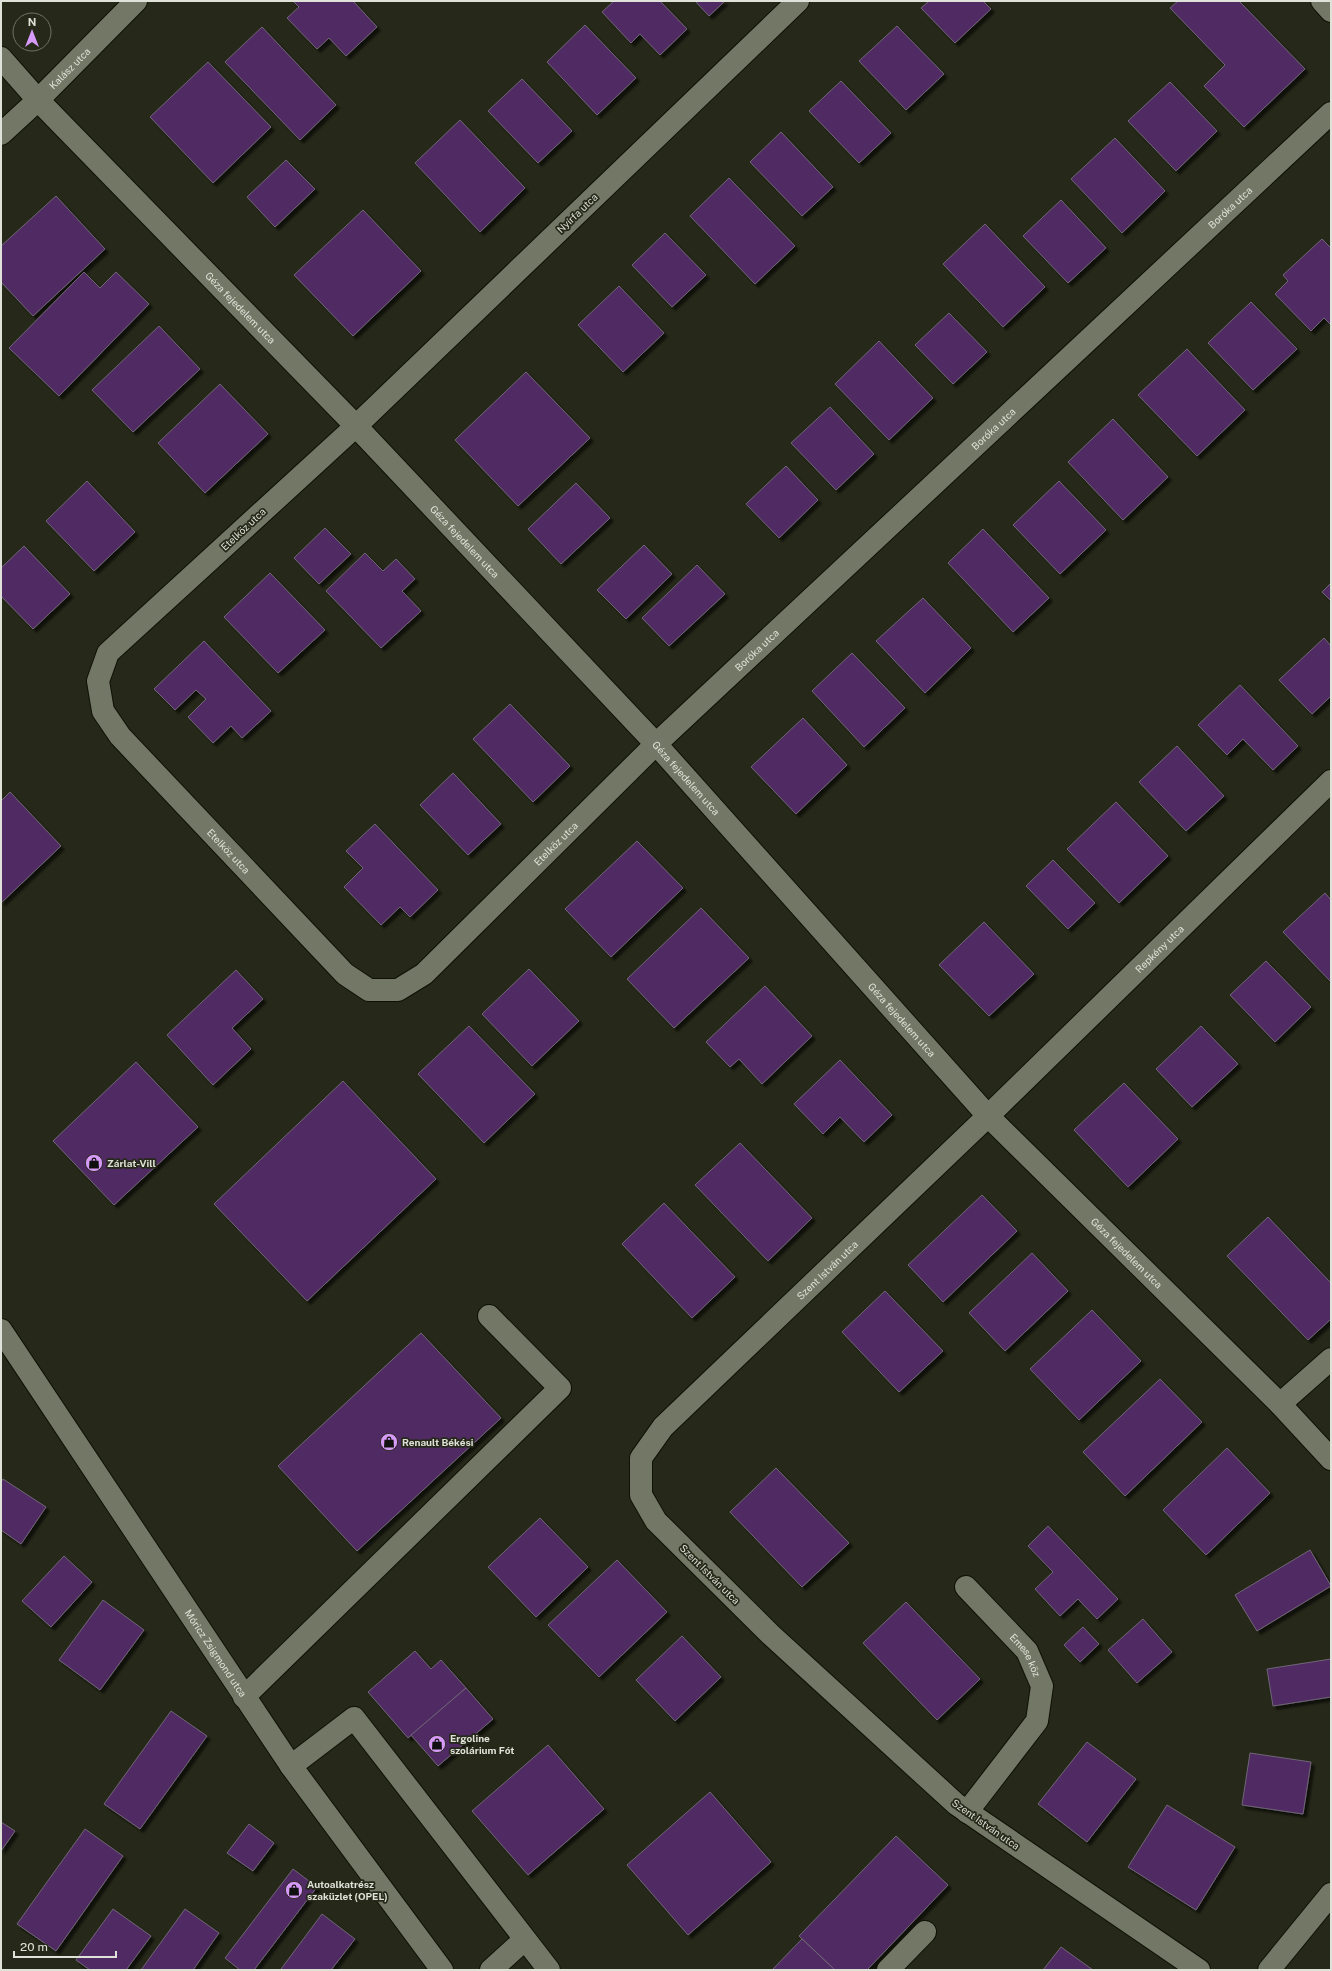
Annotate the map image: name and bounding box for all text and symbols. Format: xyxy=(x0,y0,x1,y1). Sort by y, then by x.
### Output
north arrow xyxy=(12,12,52,52)
text: N xyxy=(28,16,36,28)
street label: Kalász utca xyxy=(46,45,93,91)
street label: Boróka utca xyxy=(1205,184,1254,231)
street label: Nyírfa utca xyxy=(554,191,600,235)
street label: Géza fejedelem utca xyxy=(203,269,278,346)
street label: Boróka utca xyxy=(969,405,1018,452)
street label: Géza fejedelem utca xyxy=(428,503,502,580)
street label: Etelköz utca xyxy=(218,505,268,553)
street label: Boróka utca xyxy=(732,627,781,673)
street label: Géza fejedelem utca xyxy=(650,738,722,817)
street label: Etelköz utca xyxy=(531,819,580,868)
street label: Etelköz utca xyxy=(205,826,253,876)
street label: Repkény utca xyxy=(1132,922,1186,975)
street label: Géza fejedelem utca xyxy=(866,980,938,1059)
shop icon: Zárlat-Vill xyxy=(84,1153,104,1173)
place label: Zárlat-Vill xyxy=(107,1157,156,1169)
street label: Géza fejedelem utca xyxy=(1089,1215,1165,1291)
street label: Szent István utca xyxy=(794,1238,860,1302)
shop icon: Renault Békési xyxy=(379,1432,399,1452)
place label: Renault Békési xyxy=(402,1436,474,1448)
street label: Szent István utca xyxy=(678,1542,742,1606)
street label: Móricz Zsigmond utca xyxy=(182,1607,249,1699)
street label: Emese köz xyxy=(1007,1631,1043,1679)
place label: Ergoline szolárium Fót xyxy=(450,1732,514,1756)
shop icon: Ergoline szolárium Fót xyxy=(427,1734,447,1754)
street label: Szent István utca xyxy=(950,1796,1022,1852)
place label: Autoalkatrész szaküzlet (OPEL) xyxy=(307,1878,388,1902)
shop icon: Autoalkatrész szaküzlet (OPEL) xyxy=(284,1880,304,1900)
scale bar xyxy=(14,1933,116,1959)
text: 20 m xyxy=(20,1940,48,1954)

